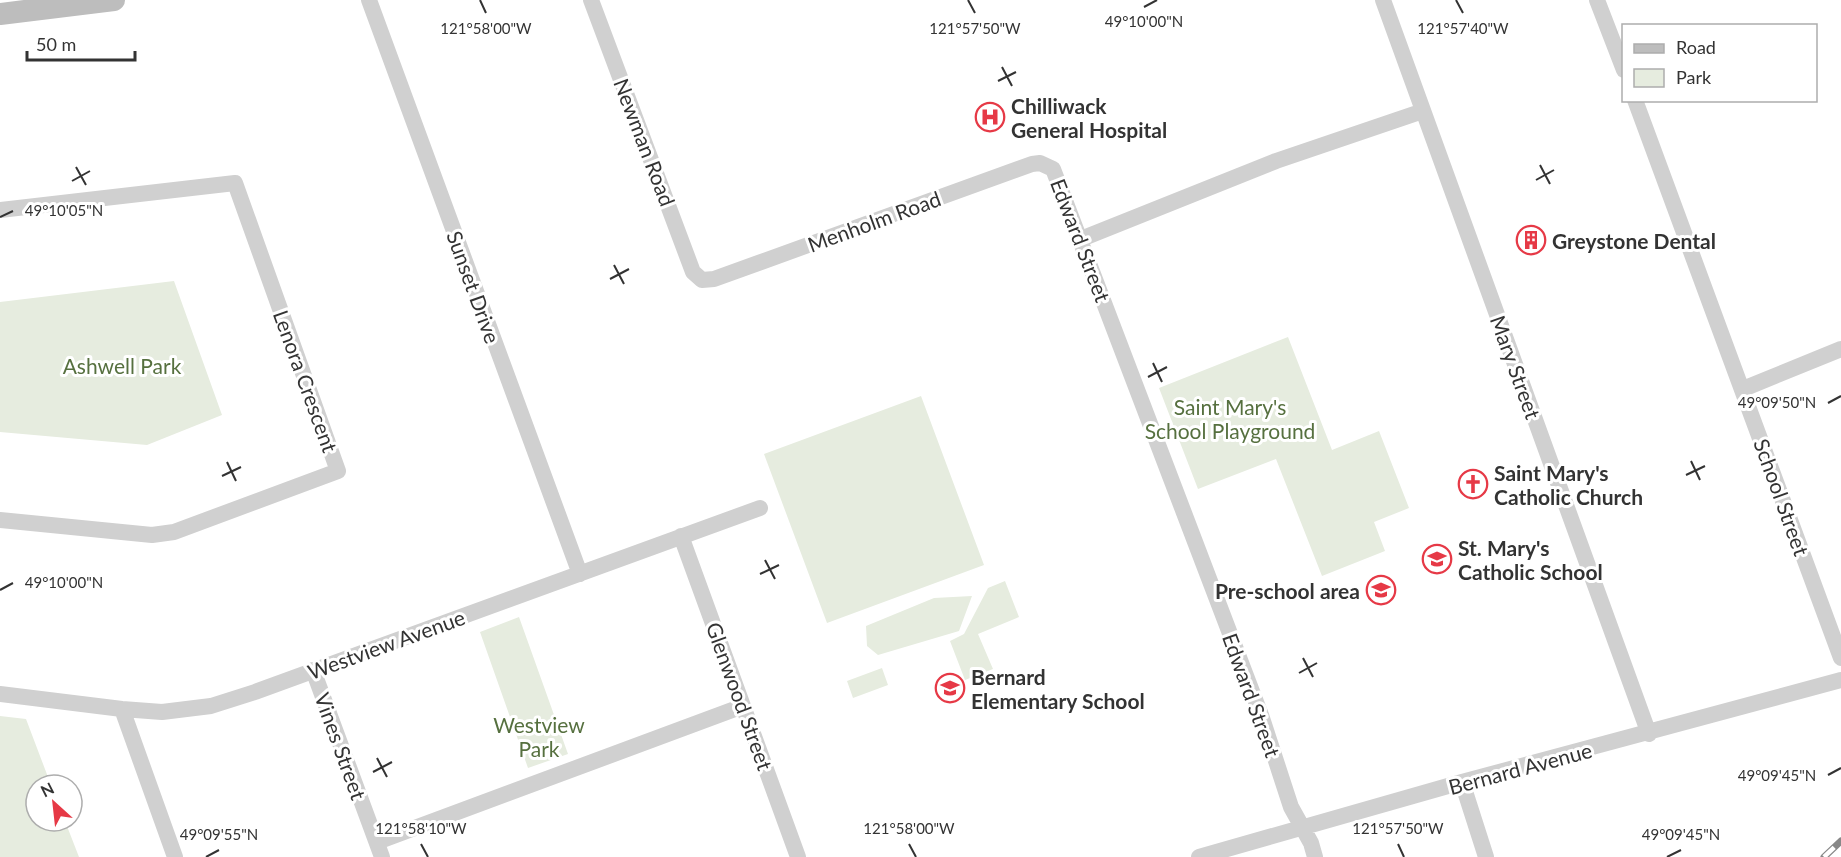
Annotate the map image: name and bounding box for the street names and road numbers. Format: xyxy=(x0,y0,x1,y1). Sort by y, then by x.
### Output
street label: Newman Road xyxy=(609,75,681,209)
street label: Edward Street xyxy=(1046,175,1116,306)
street label: Menholm Road xyxy=(804,185,944,257)
street label: Sunset Drive xyxy=(442,227,506,347)
street label: Lenora Crescent xyxy=(269,307,343,456)
street label: Mary Street xyxy=(1486,312,1546,423)
street label: School Street xyxy=(1749,435,1815,559)
street label: Westview Avenue xyxy=(304,604,468,684)
street label: Glenwood Street xyxy=(702,619,779,774)
street label: Edward Street xyxy=(1218,630,1286,761)
street label: Vines Street xyxy=(310,689,372,803)
street label: Bernard Avenue xyxy=(1446,737,1594,799)

